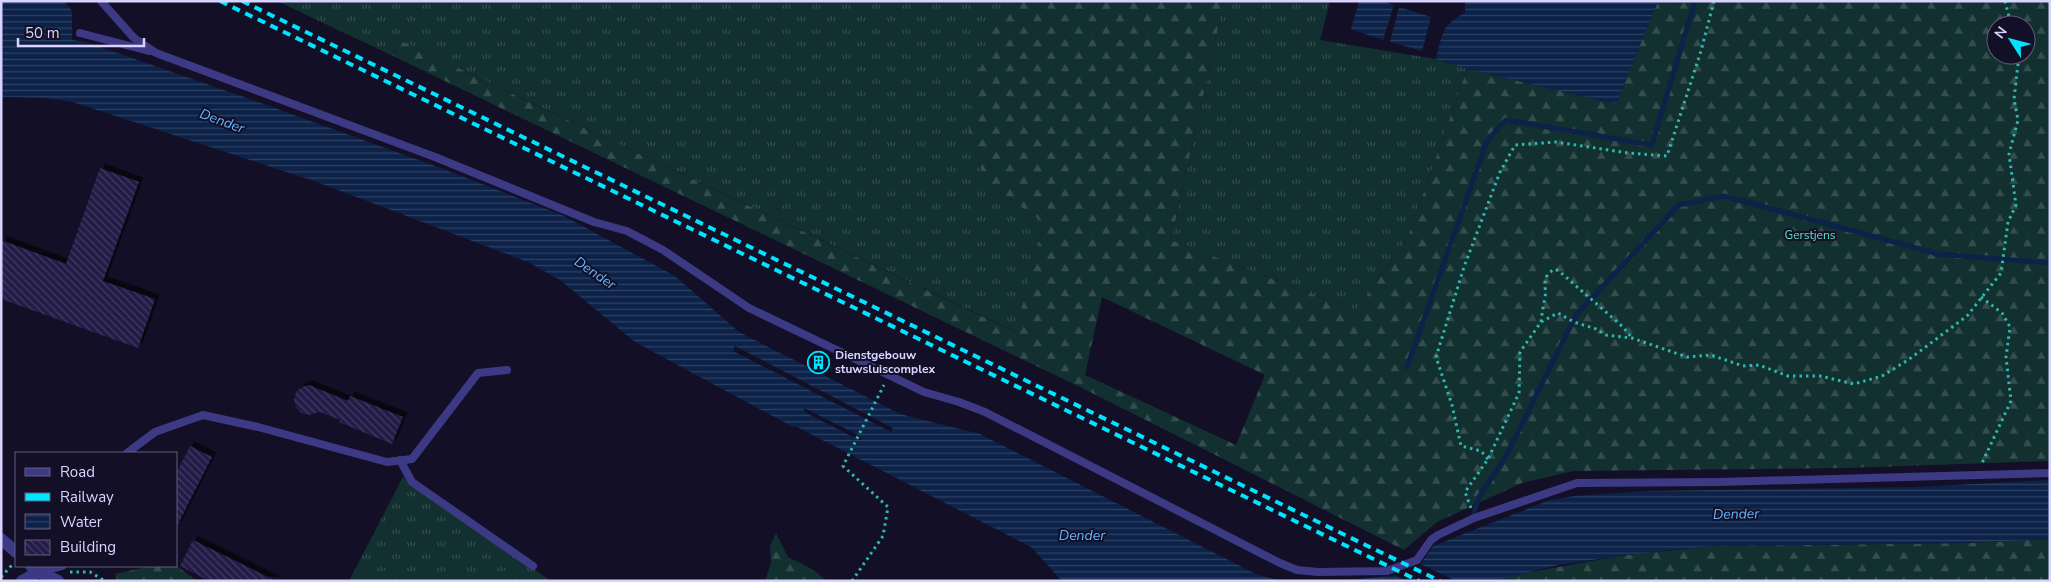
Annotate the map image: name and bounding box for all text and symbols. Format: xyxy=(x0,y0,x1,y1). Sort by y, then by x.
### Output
scale bar xyxy=(18,15,144,47)
north arrow xyxy=(1986,15,2036,65)
text: 50 m xyxy=(25,23,60,43)
text: N xyxy=(1990,23,2012,42)
water label: Dender xyxy=(197,104,248,138)
park label: Gerstjens xyxy=(1784,227,1836,243)
water label: Dender xyxy=(570,252,620,294)
place label: Dienstgebouw stuwsluiscomplex xyxy=(835,347,935,377)
building icon: Dienstgebouw stuwsluiscomplex xyxy=(807,350,831,374)
legend xyxy=(15,452,178,567)
text: Road xyxy=(60,462,95,482)
text: Railway xyxy=(60,487,114,507)
water label: Dender xyxy=(1713,504,1760,524)
text: Water xyxy=(60,512,103,532)
water label: Dender xyxy=(1059,526,1106,545)
text: Building xyxy=(60,537,116,557)

